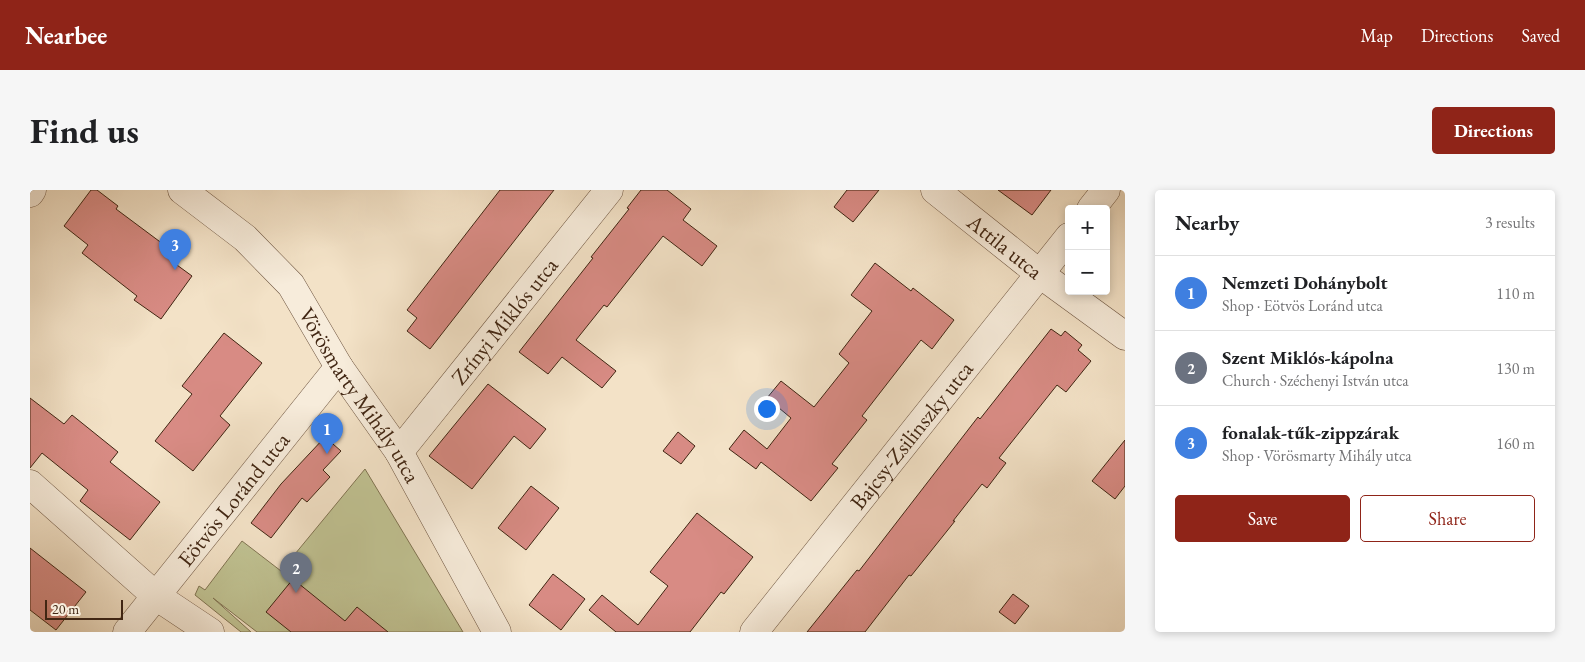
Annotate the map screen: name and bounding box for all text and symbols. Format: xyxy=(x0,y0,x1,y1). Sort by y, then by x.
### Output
text: Nearbee xyxy=(25,20,107,51)
text: Map xyxy=(1361,24,1393,47)
text: Directions xyxy=(1421,24,1493,47)
text: Saved xyxy=(1521,24,1560,47)
button: Directions xyxy=(1432,107,1555,154)
text: Find us xyxy=(30,108,139,153)
map controls xyxy=(1065,205,1110,295)
button: + xyxy=(1065,205,1110,250)
street label: Attila utca xyxy=(960,207,1049,286)
text: Nearby xyxy=(1175,209,1239,236)
text: 3 results xyxy=(1485,212,1535,233)
pin: 3 xyxy=(159,229,191,270)
button: − xyxy=(1065,250,1110,295)
street label: Zrínyi Miklós utca xyxy=(445,251,565,391)
text: Nemzeti Dohánybolt xyxy=(1222,270,1388,295)
text: 1 xyxy=(1187,283,1195,304)
text: 110 m xyxy=(1496,283,1535,304)
text: Shop · Eötvös Loránd utca xyxy=(1222,295,1383,316)
street label: Vörösmarty Mihály utca xyxy=(292,302,427,488)
text: Szent Miklós-kápolna xyxy=(1222,345,1394,370)
street label: Bajcsy-Zsilinszky utca xyxy=(843,355,980,515)
text: 2 xyxy=(1187,358,1195,379)
text: 130 m xyxy=(1496,358,1535,379)
text: Church · Széchenyi István utca xyxy=(1222,370,1409,391)
your location xyxy=(754,396,780,422)
pin: 1 xyxy=(311,413,343,454)
text: fonalak-tűk-zippzárak xyxy=(1222,420,1399,445)
street label: Eötvös Loránd utca xyxy=(171,426,296,573)
text: 3 xyxy=(1187,433,1195,454)
text: 160 m xyxy=(1496,433,1535,454)
text: Shop · Vörösmarty Mihály utca xyxy=(1222,445,1412,466)
button: Save xyxy=(1175,495,1350,542)
button: Share xyxy=(1360,495,1535,542)
pin: 2 xyxy=(280,552,312,593)
scale bar xyxy=(45,597,122,620)
text: 20 m xyxy=(52,600,79,618)

